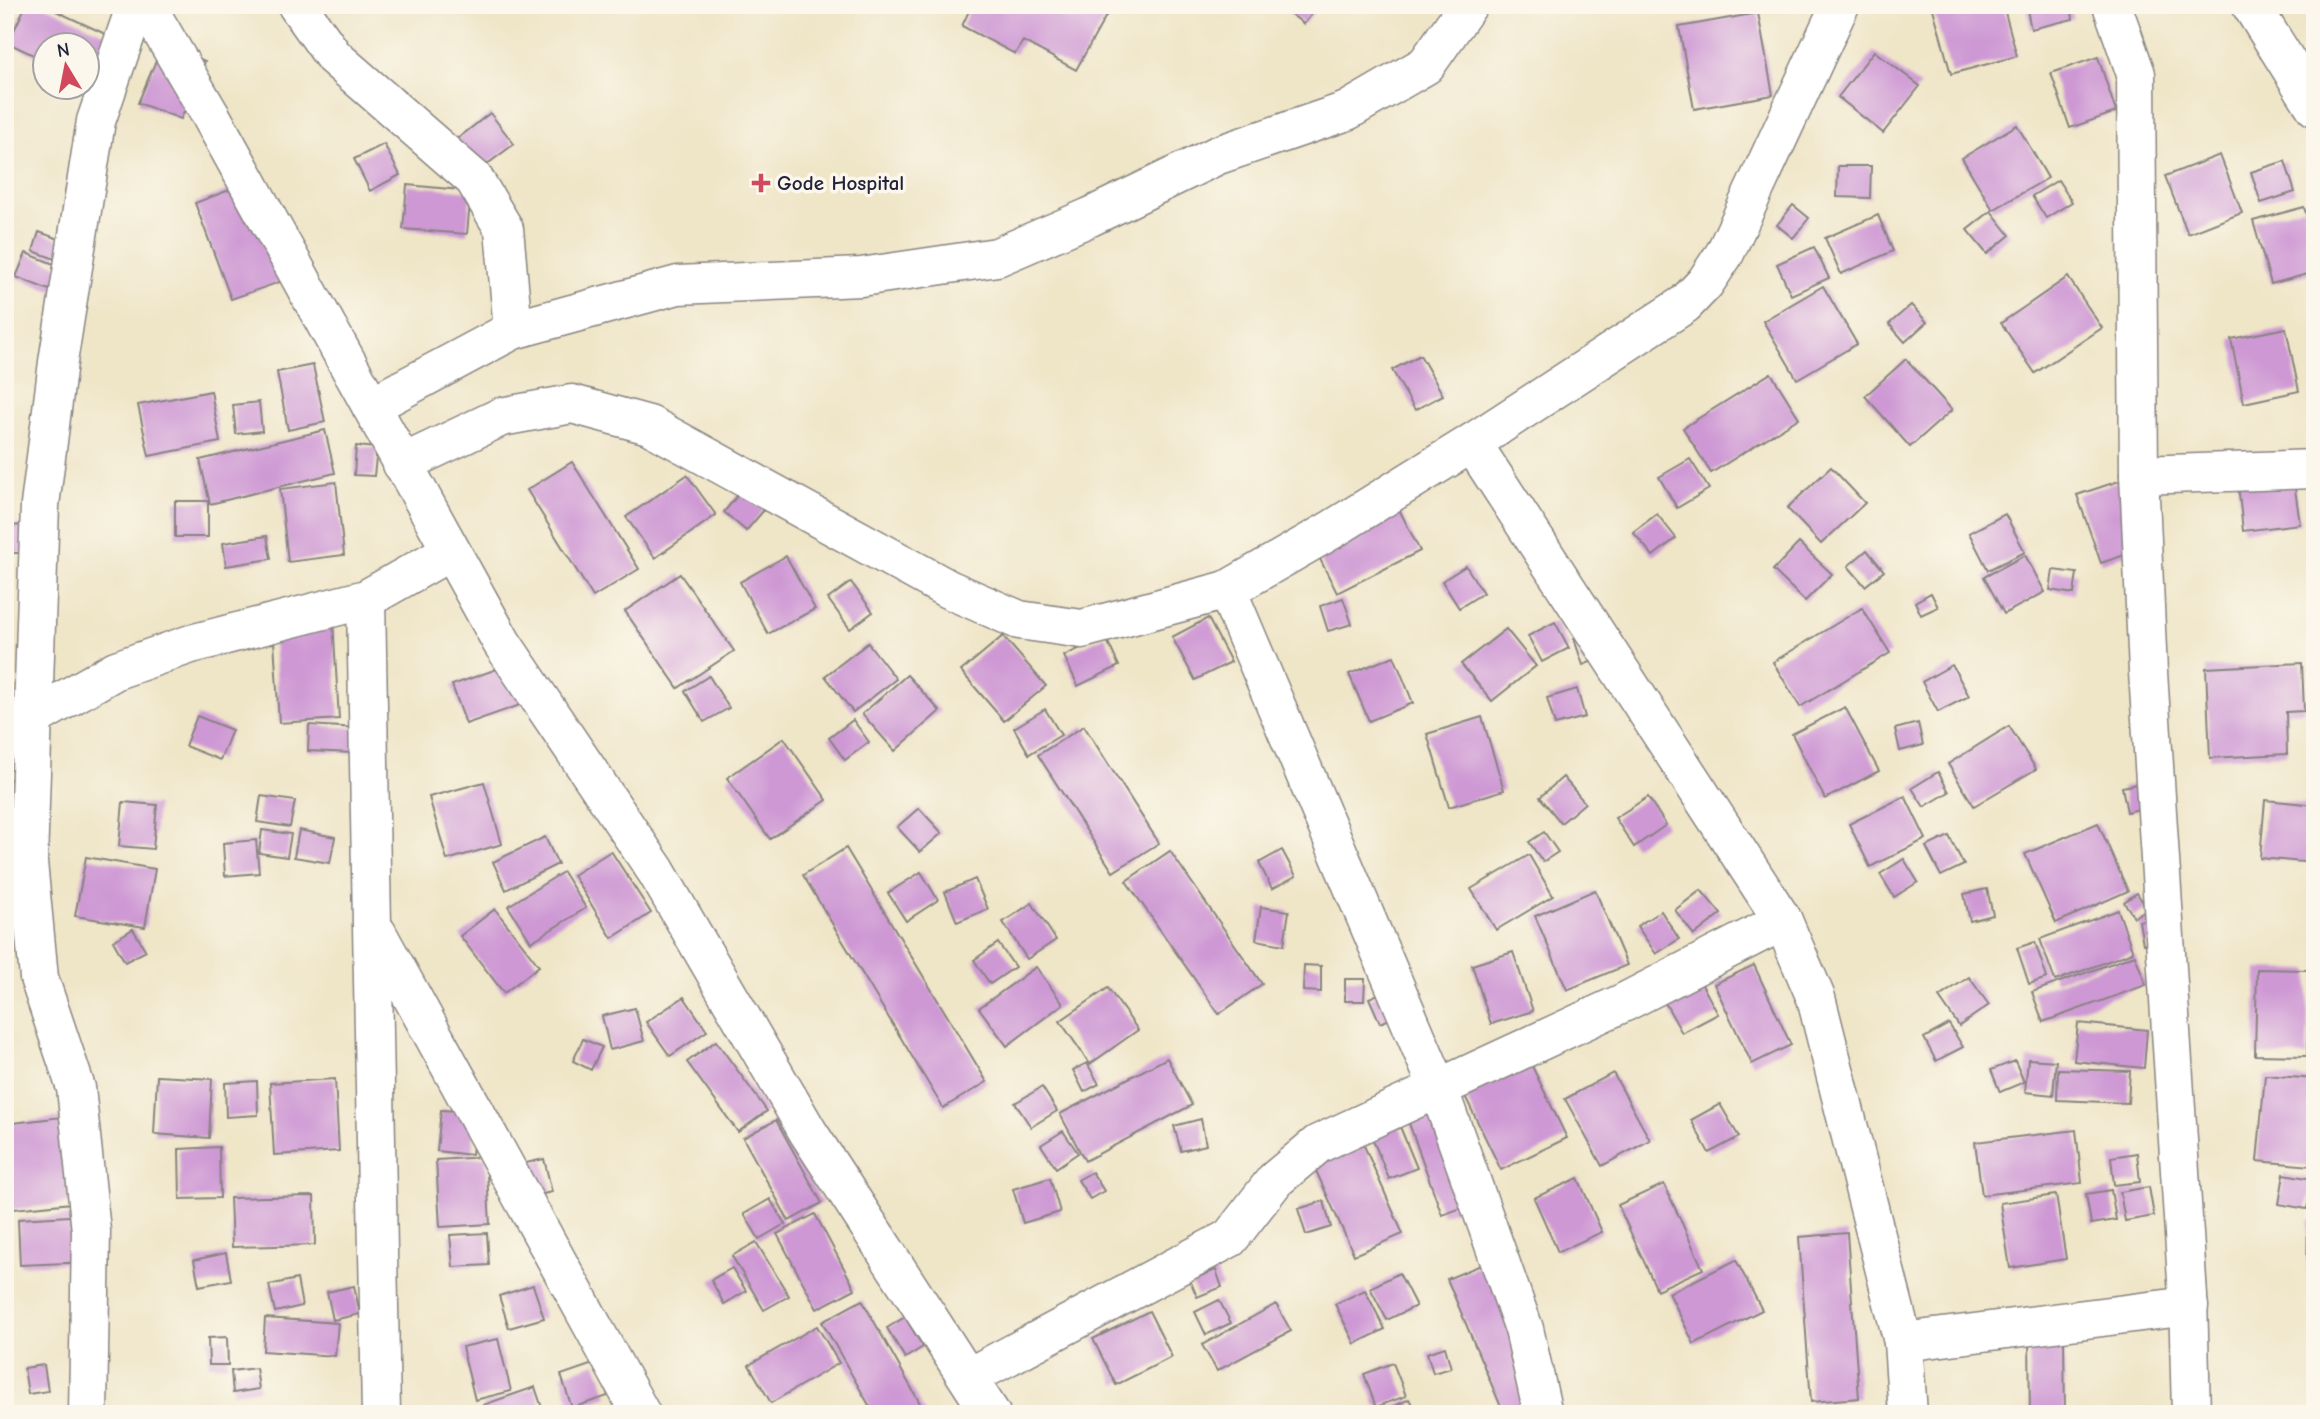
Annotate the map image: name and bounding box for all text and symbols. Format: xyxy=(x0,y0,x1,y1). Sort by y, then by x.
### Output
north arrow xyxy=(32,32,102,102)
text: N xyxy=(55,38,71,62)
place label: Gode Hospital xyxy=(777,171,904,195)
marker: Gode Hospital xyxy=(751,173,771,193)

